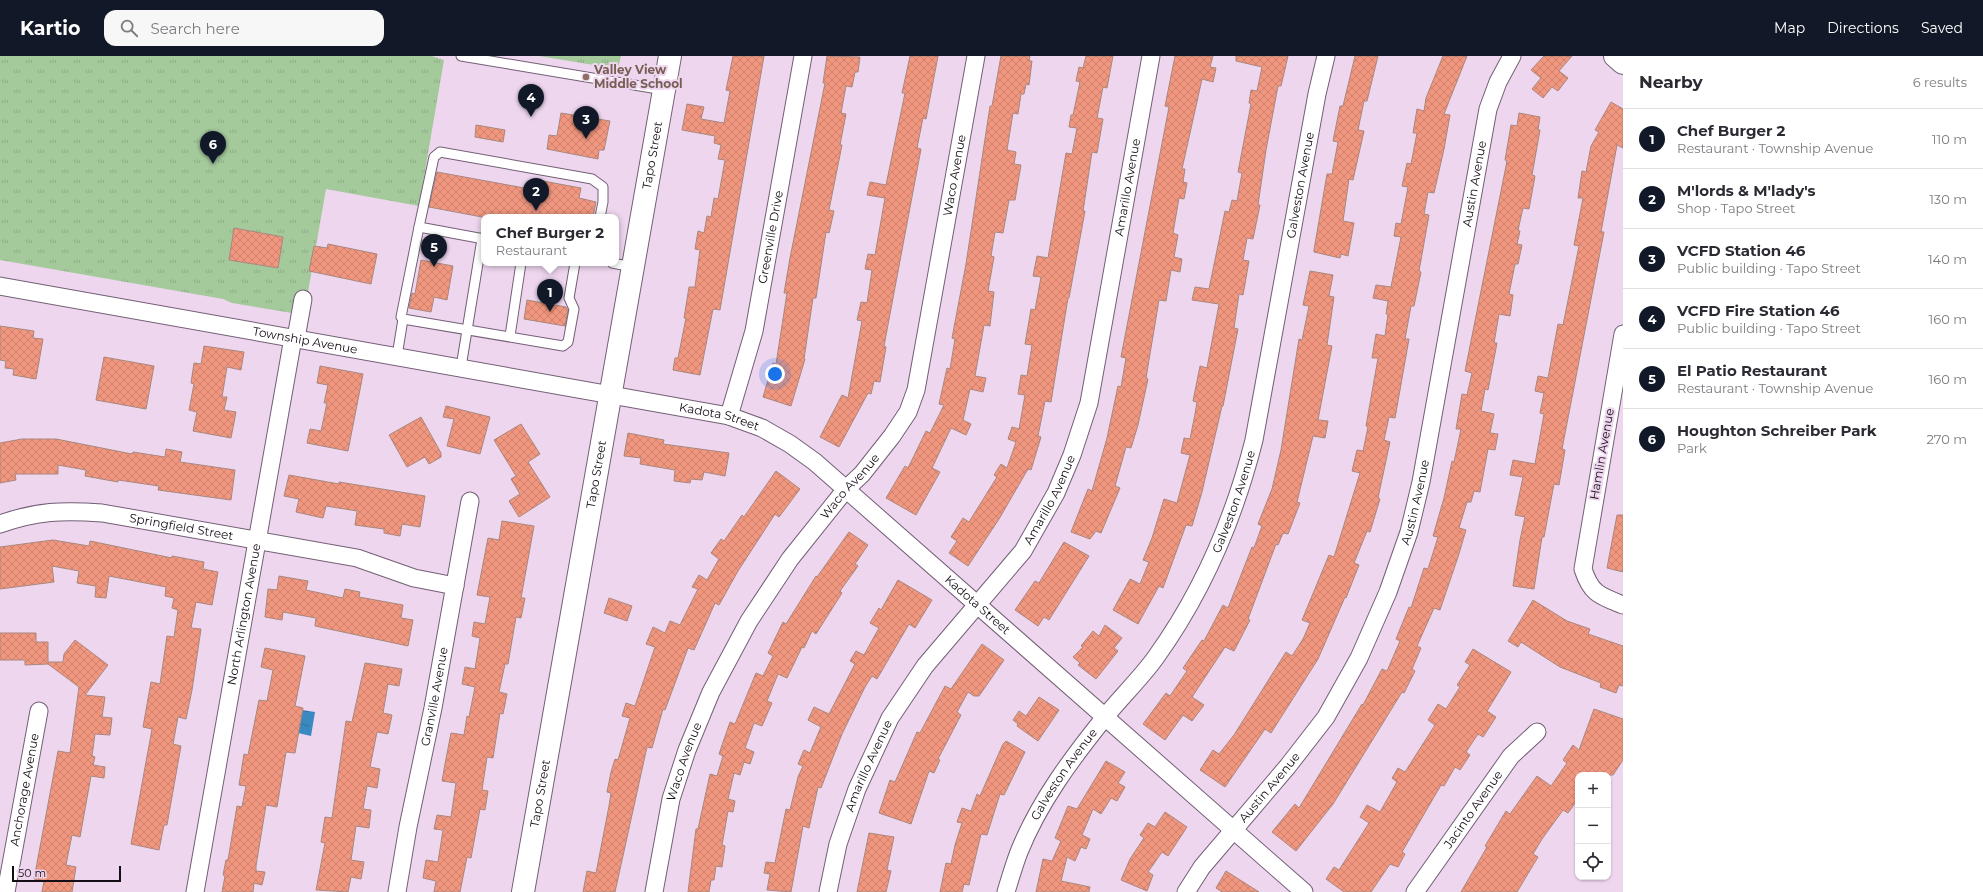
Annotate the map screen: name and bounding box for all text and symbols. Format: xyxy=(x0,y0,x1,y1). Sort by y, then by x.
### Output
search box xyxy=(104,10,384,46)
text: Kartio xyxy=(20,17,80,40)
icon: search xyxy=(118,17,140,39)
text: Search here xyxy=(150,19,240,38)
text: Map xyxy=(1774,19,1805,37)
text: Directions xyxy=(1827,19,1899,37)
text: Saved xyxy=(1921,19,1963,37)
place label: Valley View Middle School xyxy=(593,62,683,91)
marker: Valley View Middle School xyxy=(581,72,591,82)
text: Nearby xyxy=(1639,72,1703,92)
text: 6 results xyxy=(1913,74,1967,90)
pin: 4 xyxy=(518,84,544,117)
pin: 3 xyxy=(573,106,599,139)
street label: Tapo Street xyxy=(639,120,665,190)
text: Chef Burger 2 xyxy=(1677,121,1785,140)
pin: 6 xyxy=(200,131,226,164)
street label: Galveston Avenue xyxy=(1283,131,1317,240)
text: 1 xyxy=(1649,131,1655,147)
text: 110 m xyxy=(1932,131,1967,147)
street label: Waco Avenue xyxy=(939,133,969,217)
street label: Amarillo Avenue xyxy=(1111,137,1143,237)
street label: Austin Avenue xyxy=(1459,139,1489,228)
text: Restaurant · Township Avenue xyxy=(1677,140,1873,156)
pin: 2 xyxy=(523,178,549,211)
text: M'lords & M'lady's xyxy=(1677,181,1816,200)
street label: Greenville Drive xyxy=(755,189,786,285)
text: 2 xyxy=(1648,191,1656,207)
text: 130 m xyxy=(1929,191,1967,207)
text: Shop · Tapo Street xyxy=(1677,200,1795,216)
popup xyxy=(481,214,619,266)
text: Chef Burger 2 xyxy=(496,223,604,242)
pin: 5 xyxy=(421,234,447,267)
text: VCFD Station 46 xyxy=(1677,241,1805,260)
text: Restaurant xyxy=(496,242,567,258)
text: 3 xyxy=(1648,251,1656,267)
text: 140 m xyxy=(1928,251,1967,267)
text: Public building · Tapo Street xyxy=(1677,260,1861,276)
pin: 1 xyxy=(537,279,563,312)
text: VCFD Fire Station 46 xyxy=(1677,301,1840,320)
text: 4 xyxy=(1648,311,1656,327)
text: 160 m xyxy=(1929,311,1967,327)
text: Public building · Tapo Street xyxy=(1677,320,1861,336)
street label: Township Avenue xyxy=(252,323,359,357)
text: El Patio Restaurant xyxy=(1677,361,1827,380)
your location xyxy=(765,364,785,384)
text: 5 xyxy=(1648,371,1656,387)
text: 160 m xyxy=(1929,371,1967,387)
text: Restaurant · Township Avenue xyxy=(1677,380,1873,396)
street label: Kadota Street xyxy=(678,399,762,433)
street label: Hamlin Avenue xyxy=(1586,407,1617,501)
text: Houghton Schreiber Park xyxy=(1677,421,1877,440)
text: 6 xyxy=(1648,431,1656,447)
text: 270 m xyxy=(1926,431,1967,447)
street label: Tapo Street xyxy=(583,439,609,509)
text: Park xyxy=(1677,440,1707,456)
street label: Galveston Avenue xyxy=(1208,449,1258,555)
street label: Waco Avenue xyxy=(817,450,882,522)
street label: Amarillo Avenue xyxy=(1020,453,1078,547)
street label: Austin Avenue xyxy=(1397,458,1432,547)
street label: Springfield Street xyxy=(128,510,235,543)
street label: North Arlington Avenue xyxy=(224,542,264,686)
street label: Kadota Street xyxy=(942,572,1014,637)
street label: Granville Avenue xyxy=(417,646,451,747)
street label: Amarillo Avenue xyxy=(842,717,895,814)
street label: Waco Avenue xyxy=(663,720,705,803)
street label: Galveston Avenue xyxy=(1027,725,1100,823)
street label: Anchorage Avenue xyxy=(7,732,42,847)
street label: Austin Avenue xyxy=(1235,749,1303,825)
street label: Tapo Street xyxy=(526,758,553,829)
street label: Jacinto Avenue xyxy=(1440,767,1505,852)
map controls xyxy=(1575,772,1611,880)
button: + xyxy=(1575,772,1611,808)
button: − xyxy=(1575,808,1611,844)
button: locate xyxy=(1575,844,1611,880)
scale bar xyxy=(12,864,121,883)
text: 50 m xyxy=(18,866,46,880)

